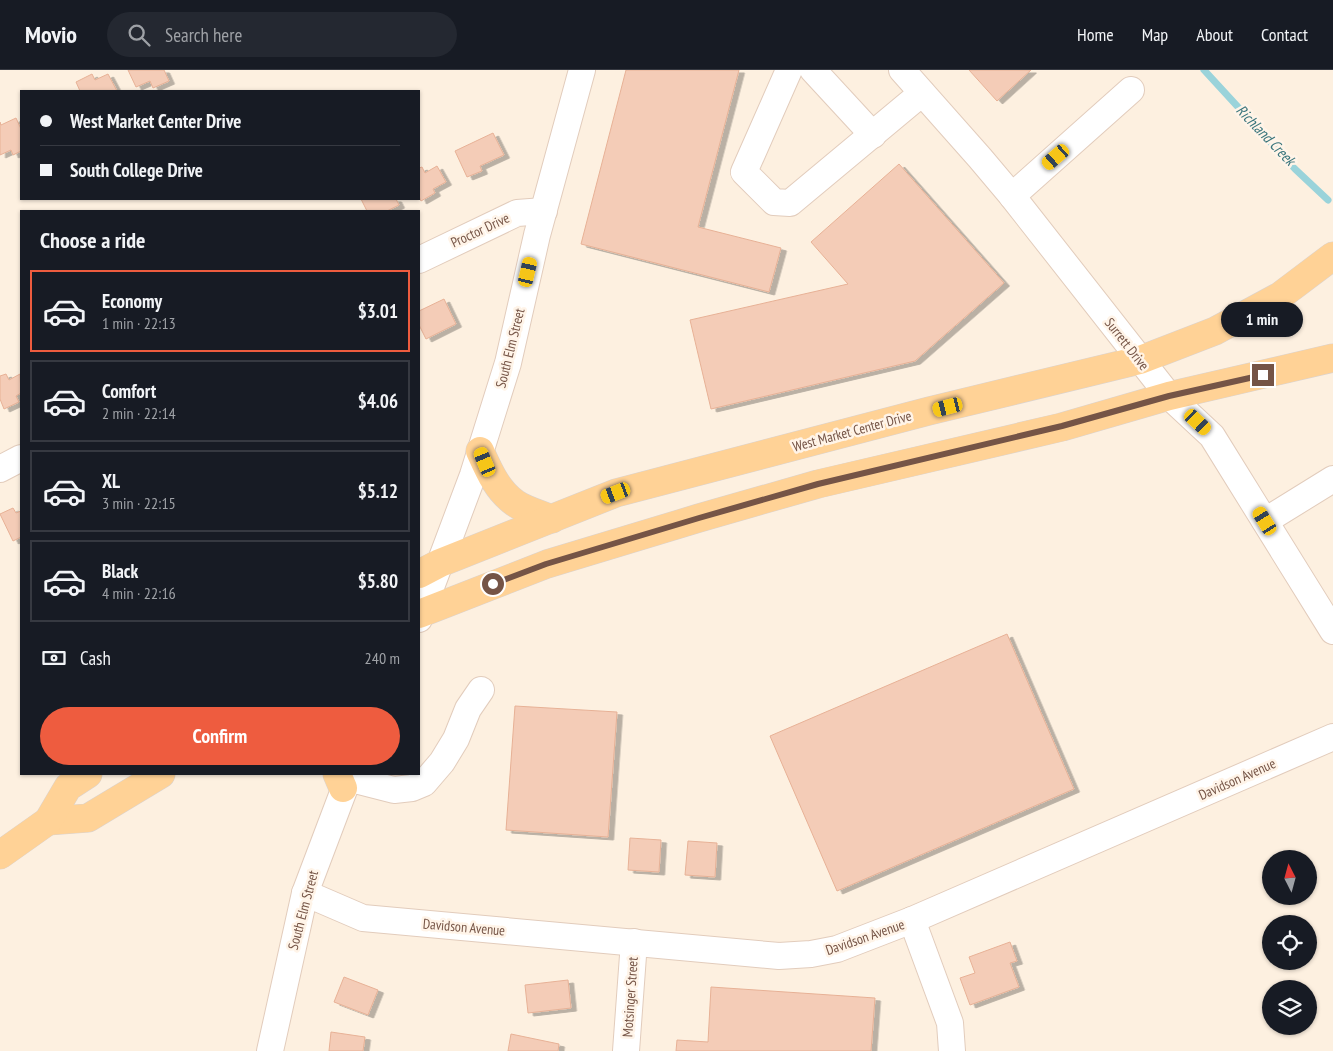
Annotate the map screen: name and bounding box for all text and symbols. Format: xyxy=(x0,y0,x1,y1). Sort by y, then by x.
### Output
search box xyxy=(107,12,457,57)
text: Movio xyxy=(25,19,77,50)
icon: search xyxy=(125,21,153,49)
text: Search here xyxy=(165,23,242,47)
text: Home xyxy=(1077,23,1114,46)
text: Map xyxy=(1142,23,1168,46)
text: About xyxy=(1196,23,1233,46)
text: Contact xyxy=(1261,23,1308,46)
water label: Richland Creek xyxy=(1232,101,1301,171)
text: West Market Center Drive xyxy=(70,109,242,133)
car xyxy=(1039,141,1072,173)
text: South College Drive xyxy=(70,158,203,182)
street label: Proctor Drive xyxy=(448,208,512,251)
text: Choose a ride xyxy=(40,226,145,254)
car xyxy=(517,256,538,288)
icon: car xyxy=(42,289,87,334)
text: Economy xyxy=(102,289,162,313)
text: $3.01 xyxy=(358,299,398,323)
callout: 1 min xyxy=(1222,302,1304,338)
street label: South Elm Street xyxy=(491,306,529,390)
text: 1 min xyxy=(1246,309,1278,329)
text: 1 min · 22:13 xyxy=(102,313,176,333)
street label: Surrett Drive xyxy=(1101,314,1153,374)
route end xyxy=(1252,364,1274,386)
icon: car xyxy=(42,379,87,424)
text: Comfort xyxy=(102,379,156,403)
text: $4.06 xyxy=(358,389,398,413)
car xyxy=(931,396,964,418)
text: 2 min · 22:14 xyxy=(102,403,176,423)
street label: West Market Center Drive xyxy=(791,406,914,456)
car xyxy=(1181,406,1214,438)
car xyxy=(472,445,497,479)
icon: car xyxy=(42,469,87,514)
text: XL xyxy=(102,469,120,493)
text: $5.12 xyxy=(358,479,398,503)
car xyxy=(599,481,632,505)
text: 3 min · 22:15 xyxy=(102,493,176,513)
car xyxy=(1250,504,1279,538)
icon: car xyxy=(42,559,87,604)
text: Black xyxy=(102,559,138,583)
text: $5.80 xyxy=(358,569,398,593)
route start xyxy=(482,573,504,595)
text: 4 min · 22:16 xyxy=(102,583,176,603)
icon: cash xyxy=(40,644,68,672)
text: Cash xyxy=(80,646,111,670)
text: 240 m xyxy=(365,648,400,668)
button: Confirm xyxy=(40,707,400,765)
street label: Davidson Avenue xyxy=(1196,754,1278,804)
north arrow xyxy=(1262,850,1318,905)
map controls xyxy=(1262,850,1317,1035)
street label: South Elm Street xyxy=(284,868,322,952)
street label: Davidson Avenue xyxy=(422,914,506,940)
street label: Davidson Avenue xyxy=(823,915,907,959)
button: locate xyxy=(1262,915,1317,970)
street label: Motsinger Street xyxy=(618,956,642,1038)
button: layers xyxy=(1262,980,1317,1035)

